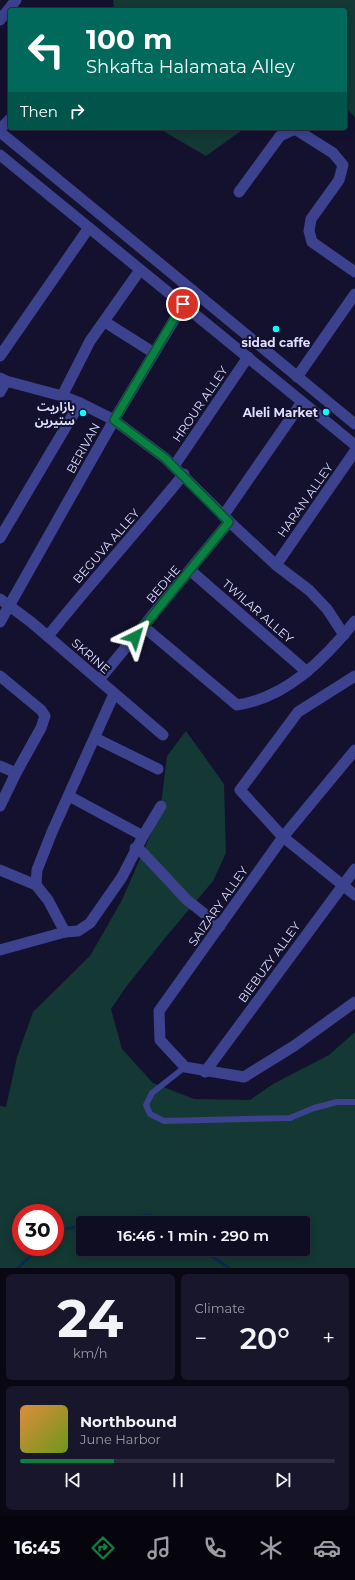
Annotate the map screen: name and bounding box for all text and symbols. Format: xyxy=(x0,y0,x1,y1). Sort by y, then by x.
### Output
text: 100 m xyxy=(86,22,172,56)
icon: left xyxy=(20,24,72,76)
text: Shkafta Halamata Alley xyxy=(86,56,295,78)
icon: right xyxy=(66,100,88,122)
text: Then xyxy=(20,102,58,121)
pin xyxy=(166,287,200,321)
icon: arrive xyxy=(172,293,194,315)
marker: sidad caffe xyxy=(271,324,281,334)
place label: sidad caffe xyxy=(242,335,311,350)
street label: HROUR ALLEY xyxy=(169,363,231,445)
place label: بازاريت ستيرين xyxy=(35,399,75,428)
place label: Aleli Market xyxy=(242,405,319,420)
marker: Aleli Market xyxy=(321,407,331,417)
marker: بازاريت ستيرين xyxy=(78,408,88,418)
street label: BERIVAN xyxy=(63,420,103,476)
street label: HARAN ALLEY xyxy=(274,460,336,540)
street label: BEGUVA ALLEY xyxy=(70,505,143,586)
street label: BEDHE xyxy=(143,562,183,606)
street label: TWILAR ALLEY xyxy=(219,576,297,646)
position arrow xyxy=(114,616,156,658)
street label: SKRINE xyxy=(69,635,113,677)
street label: SAIZARY ALLEY xyxy=(185,863,251,949)
street label: BIEBUZY ALLEY xyxy=(235,918,304,1005)
speed limit sign: 30 xyxy=(12,1204,64,1256)
text: 16:46 · 1 min · 290 m xyxy=(117,1226,269,1245)
text: 24 xyxy=(57,1287,123,1350)
text: Climate xyxy=(195,1300,245,1316)
text: 20° xyxy=(240,1320,290,1357)
text: − xyxy=(195,1325,207,1352)
text: + xyxy=(322,1325,335,1352)
text: km/h xyxy=(73,1345,108,1361)
text: Northbound xyxy=(80,1412,177,1431)
text: June Harbor xyxy=(80,1431,161,1447)
icon: previous xyxy=(62,1469,84,1491)
icon: pause xyxy=(167,1469,189,1491)
icon: next xyxy=(272,1469,294,1491)
icon: directions xyxy=(89,1534,117,1562)
icon: music xyxy=(145,1534,173,1562)
icon: phone xyxy=(201,1534,229,1562)
icon: climate xyxy=(257,1534,285,1562)
icon: car xyxy=(313,1534,341,1562)
text: 16:45 xyxy=(14,1537,60,1559)

